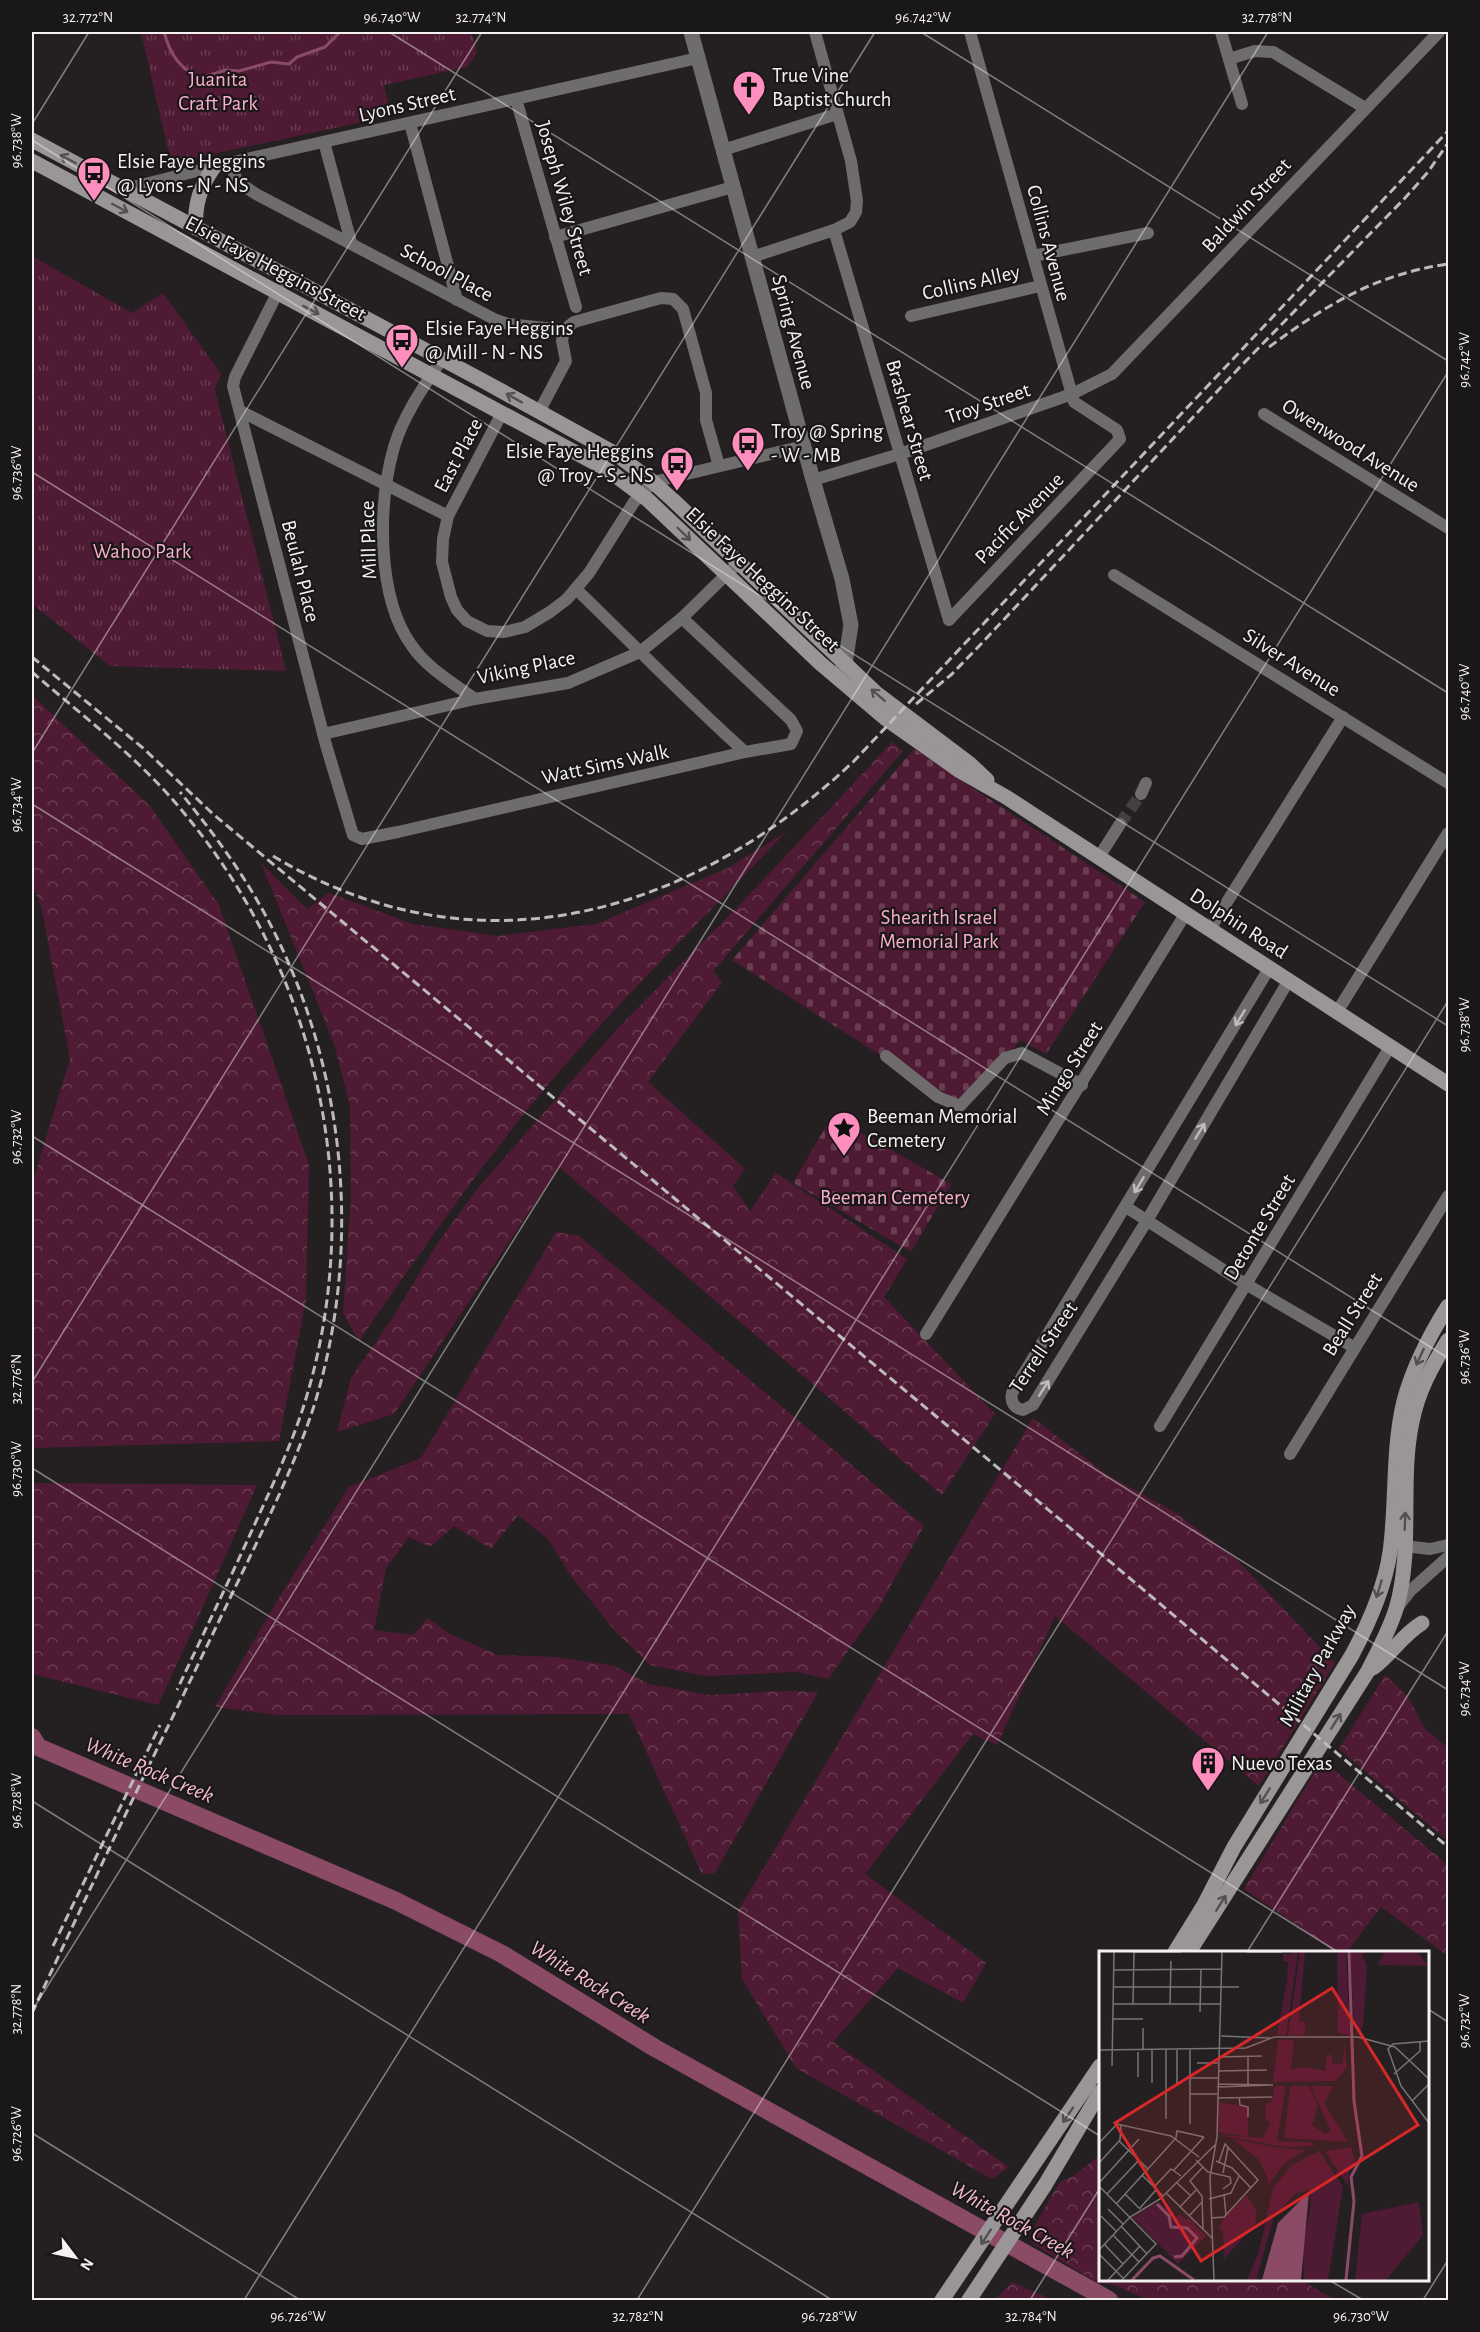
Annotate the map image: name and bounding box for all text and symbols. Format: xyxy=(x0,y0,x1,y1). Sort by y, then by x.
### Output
text: 32.772°N xyxy=(63,10,113,25)
text: 96.740°W xyxy=(364,10,421,25)
text: 32.774°N xyxy=(456,10,506,25)
text: 96.742°W xyxy=(895,10,952,25)
text: 32.778°N xyxy=(1242,10,1292,25)
place label: True Vine Baptist Church xyxy=(772,65,892,110)
park label: Juanita Craft Park xyxy=(178,69,258,114)
church icon: True Vine Baptist Church xyxy=(731,69,767,116)
street label: Lyons Street xyxy=(357,83,458,126)
text: 96.738°W xyxy=(9,113,24,169)
street label: Joseph Wiley Street xyxy=(532,119,597,278)
place label: Elsie Faye Heggins @ Lyons - N - NS xyxy=(117,151,266,196)
one-way arrow xyxy=(60,153,78,164)
street label: Baldwin Street xyxy=(1198,154,1295,256)
bus stop icon: Elsie Faye Heggins @ Lyons - N - NS xyxy=(76,155,112,202)
street label: Collins Avenue xyxy=(1023,183,1074,304)
one-way arrow xyxy=(111,203,129,215)
street label: Elsie Faye Heggins Street xyxy=(182,212,370,325)
street label: School Place xyxy=(397,239,496,305)
street label: Collins Alley xyxy=(920,261,1022,304)
street label: Spring Avenue xyxy=(768,272,819,392)
one-way arrow xyxy=(302,304,319,316)
place label: Elsie Faye Heggins @ Mill - N - NS xyxy=(425,318,574,363)
bus stop icon: Elsie Faye Heggins @ Mill - N - NS xyxy=(384,322,420,369)
text: 96.742°W xyxy=(1457,331,1472,388)
street label: Brashear Street xyxy=(882,357,937,483)
street label: Troy Street xyxy=(943,379,1033,428)
one-way arrow xyxy=(505,391,522,403)
street label: Owenwood Avenue xyxy=(1278,395,1423,496)
street label: East Place xyxy=(430,415,487,496)
place label: Troy @ Spring - W - MB xyxy=(771,421,884,466)
bus stop icon: Troy @ Spring - W - MB xyxy=(730,425,766,472)
place label: Elsie Faye Heggins @ Troy - S - NS xyxy=(505,441,654,486)
text: 96.736°W xyxy=(9,445,24,501)
bus stop icon: Elsie Faye Heggins @ Troy - S - NS xyxy=(659,445,695,492)
street label: Pacific Avenue xyxy=(971,469,1068,568)
street label: Mill Place xyxy=(357,500,380,580)
street label: Elsie Faye Heggins Street xyxy=(682,503,844,656)
street label: Beulah Place xyxy=(278,518,323,624)
one-way arrow xyxy=(677,527,692,542)
park label: Wahoo Park xyxy=(93,541,192,562)
street label: Silver Avenue xyxy=(1240,624,1344,700)
street label: Viking Place xyxy=(475,647,577,688)
text: 96.740°W xyxy=(1457,663,1472,720)
one-way arrow xyxy=(870,688,885,702)
street label: Watt Sims Walk xyxy=(540,741,671,788)
text: 96.734°W xyxy=(9,777,24,833)
street label: Dolphin Road xyxy=(1186,884,1291,963)
park label: Shearith Israel Memorial Park xyxy=(879,907,999,952)
text: 96.738°W xyxy=(1457,997,1472,1053)
one-way arrow xyxy=(1233,1009,1245,1026)
street label: Mingo Street xyxy=(1032,1018,1107,1119)
place label: Beeman Memorial Cemetery xyxy=(867,1106,1018,1151)
text: 96.732°W xyxy=(9,1109,24,1164)
place icon: Beeman Memorial Cemetery xyxy=(826,1110,862,1157)
one-way arrow xyxy=(1194,1123,1206,1140)
street label: Detonte Street xyxy=(1220,1170,1299,1284)
one-way arrow xyxy=(1133,1176,1145,1193)
park label: Beeman Cemetery xyxy=(820,1187,970,1208)
street label: Beall Street xyxy=(1319,1269,1386,1360)
street label: Terrell Street xyxy=(1005,1298,1082,1397)
text: 96.736°W xyxy=(1457,1329,1472,1385)
one-way arrow xyxy=(1413,1348,1425,1366)
text: 32.776°N xyxy=(9,1354,24,1404)
one-way arrow xyxy=(1037,1379,1050,1396)
text: 96.730°W xyxy=(9,1440,24,1497)
one-way arrow xyxy=(1400,1511,1411,1531)
one-way arrow xyxy=(1373,1579,1384,1598)
street label: Military Parkway xyxy=(1275,1601,1360,1730)
text: 96.734°W xyxy=(1457,1661,1472,1717)
one-way arrow xyxy=(1330,1712,1343,1729)
water label: White Rock Creek xyxy=(82,1733,217,1807)
building icon: Nuevo Texas xyxy=(1190,1745,1226,1792)
place label: Nuevo Texas xyxy=(1231,1753,1333,1774)
text: 96.728°W xyxy=(9,1773,24,1829)
one-way arrow xyxy=(1259,1787,1271,1804)
one-way arrow xyxy=(1215,1895,1227,1912)
water label: White Rock Creek xyxy=(526,1936,655,2028)
inset map xyxy=(1099,1951,1429,2281)
text: 32.778°N xyxy=(9,1984,24,2034)
text: 96.732°W xyxy=(1457,1993,1472,2048)
text: 96.726°W xyxy=(9,2106,24,2162)
one-way arrow xyxy=(1062,2106,1074,2122)
water label: White Rock Creek xyxy=(947,2177,1078,2263)
north arrow xyxy=(45,2227,105,2287)
one-way arrow xyxy=(980,2228,992,2245)
text: N xyxy=(77,2255,97,2273)
text: 96.726°W xyxy=(270,2309,326,2324)
text: 32.782°N xyxy=(612,2309,664,2324)
text: 96.728°W xyxy=(801,2309,857,2324)
text: 32.784°N xyxy=(1005,2309,1057,2324)
text: 96.730°W xyxy=(1333,2309,1390,2324)

